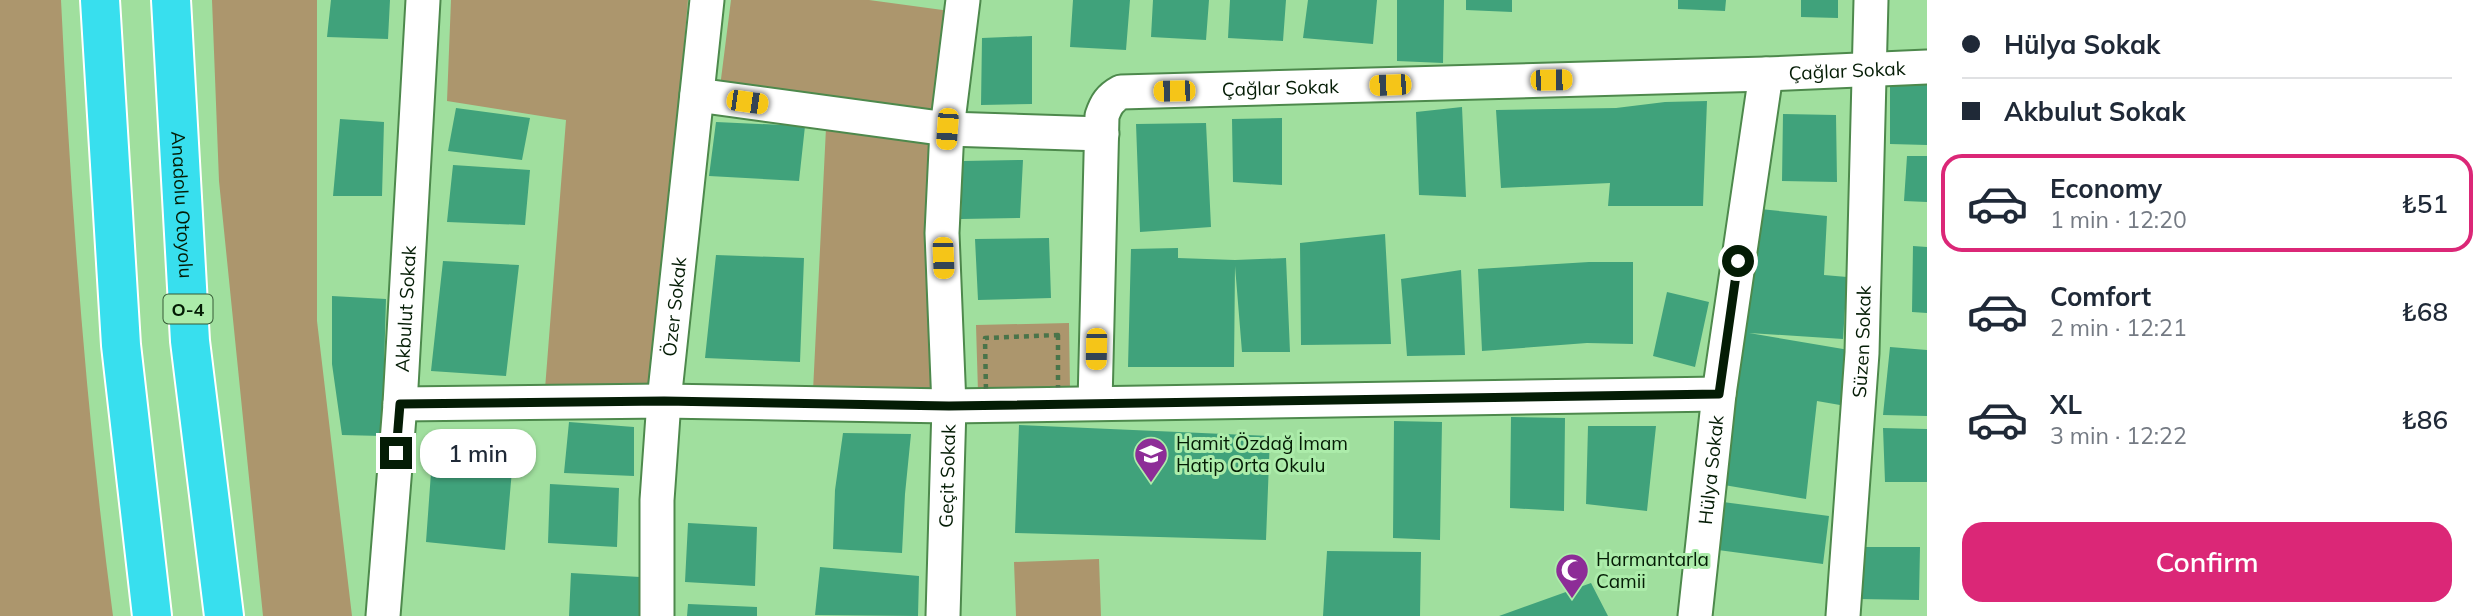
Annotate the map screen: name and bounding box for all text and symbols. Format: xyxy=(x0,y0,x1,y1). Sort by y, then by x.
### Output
text: Hülya Sokak xyxy=(2004,28,2160,61)
street label: Çağlar Sokak xyxy=(1788,56,1906,85)
car xyxy=(1530,69,1573,91)
street label: Çağlar Sokak xyxy=(1222,74,1339,101)
car xyxy=(1369,74,1412,96)
car xyxy=(1153,80,1196,102)
car xyxy=(725,89,770,115)
text: Akbulut Sokak xyxy=(2004,95,2186,128)
car xyxy=(936,107,959,151)
street label: Anadolu Otoyolu xyxy=(166,130,198,279)
icon: car xyxy=(1966,172,2029,235)
text: Economy xyxy=(2050,172,2162,205)
text: ₺51 xyxy=(2401,187,2448,220)
text: 1 min · 12:20 xyxy=(2050,205,2187,234)
car xyxy=(932,237,955,279)
street label: Akbulut Sokak xyxy=(390,245,421,373)
route start xyxy=(1722,245,1754,277)
street label: Özer Sokak xyxy=(657,256,691,358)
icon: car xyxy=(1966,280,2029,343)
text: Comfort xyxy=(2050,280,2151,313)
street label: Süzen Sokak xyxy=(1847,285,1876,399)
road number: O-4 xyxy=(164,295,212,324)
text: ₺68 xyxy=(2401,295,2448,328)
text: 2 min · 12:21 xyxy=(2050,313,2187,342)
car xyxy=(1086,328,1107,370)
icon: car xyxy=(1966,388,2029,451)
text: XL xyxy=(2050,388,2082,421)
text: ₺86 xyxy=(2401,403,2448,436)
street label: Hülya Sokak xyxy=(1693,414,1729,526)
text: 3 min · 12:22 xyxy=(2050,421,2187,450)
street label: Geçit Sokak xyxy=(934,424,960,528)
callout: 1 min xyxy=(420,428,536,477)
place label: Hamit Özdağ İmam Hatip Orta Okulu xyxy=(1176,431,1348,477)
school or university icon: Hamit Özdağ İmam Hatip Orta Okulu xyxy=(1132,435,1170,484)
route end xyxy=(380,437,412,469)
text: 1 min xyxy=(448,439,508,468)
button: Confirm xyxy=(1962,522,2452,602)
place label: Harmantarla Camii xyxy=(1596,547,1709,593)
mosque icon: Harmantarla Camii xyxy=(1553,551,1591,600)

